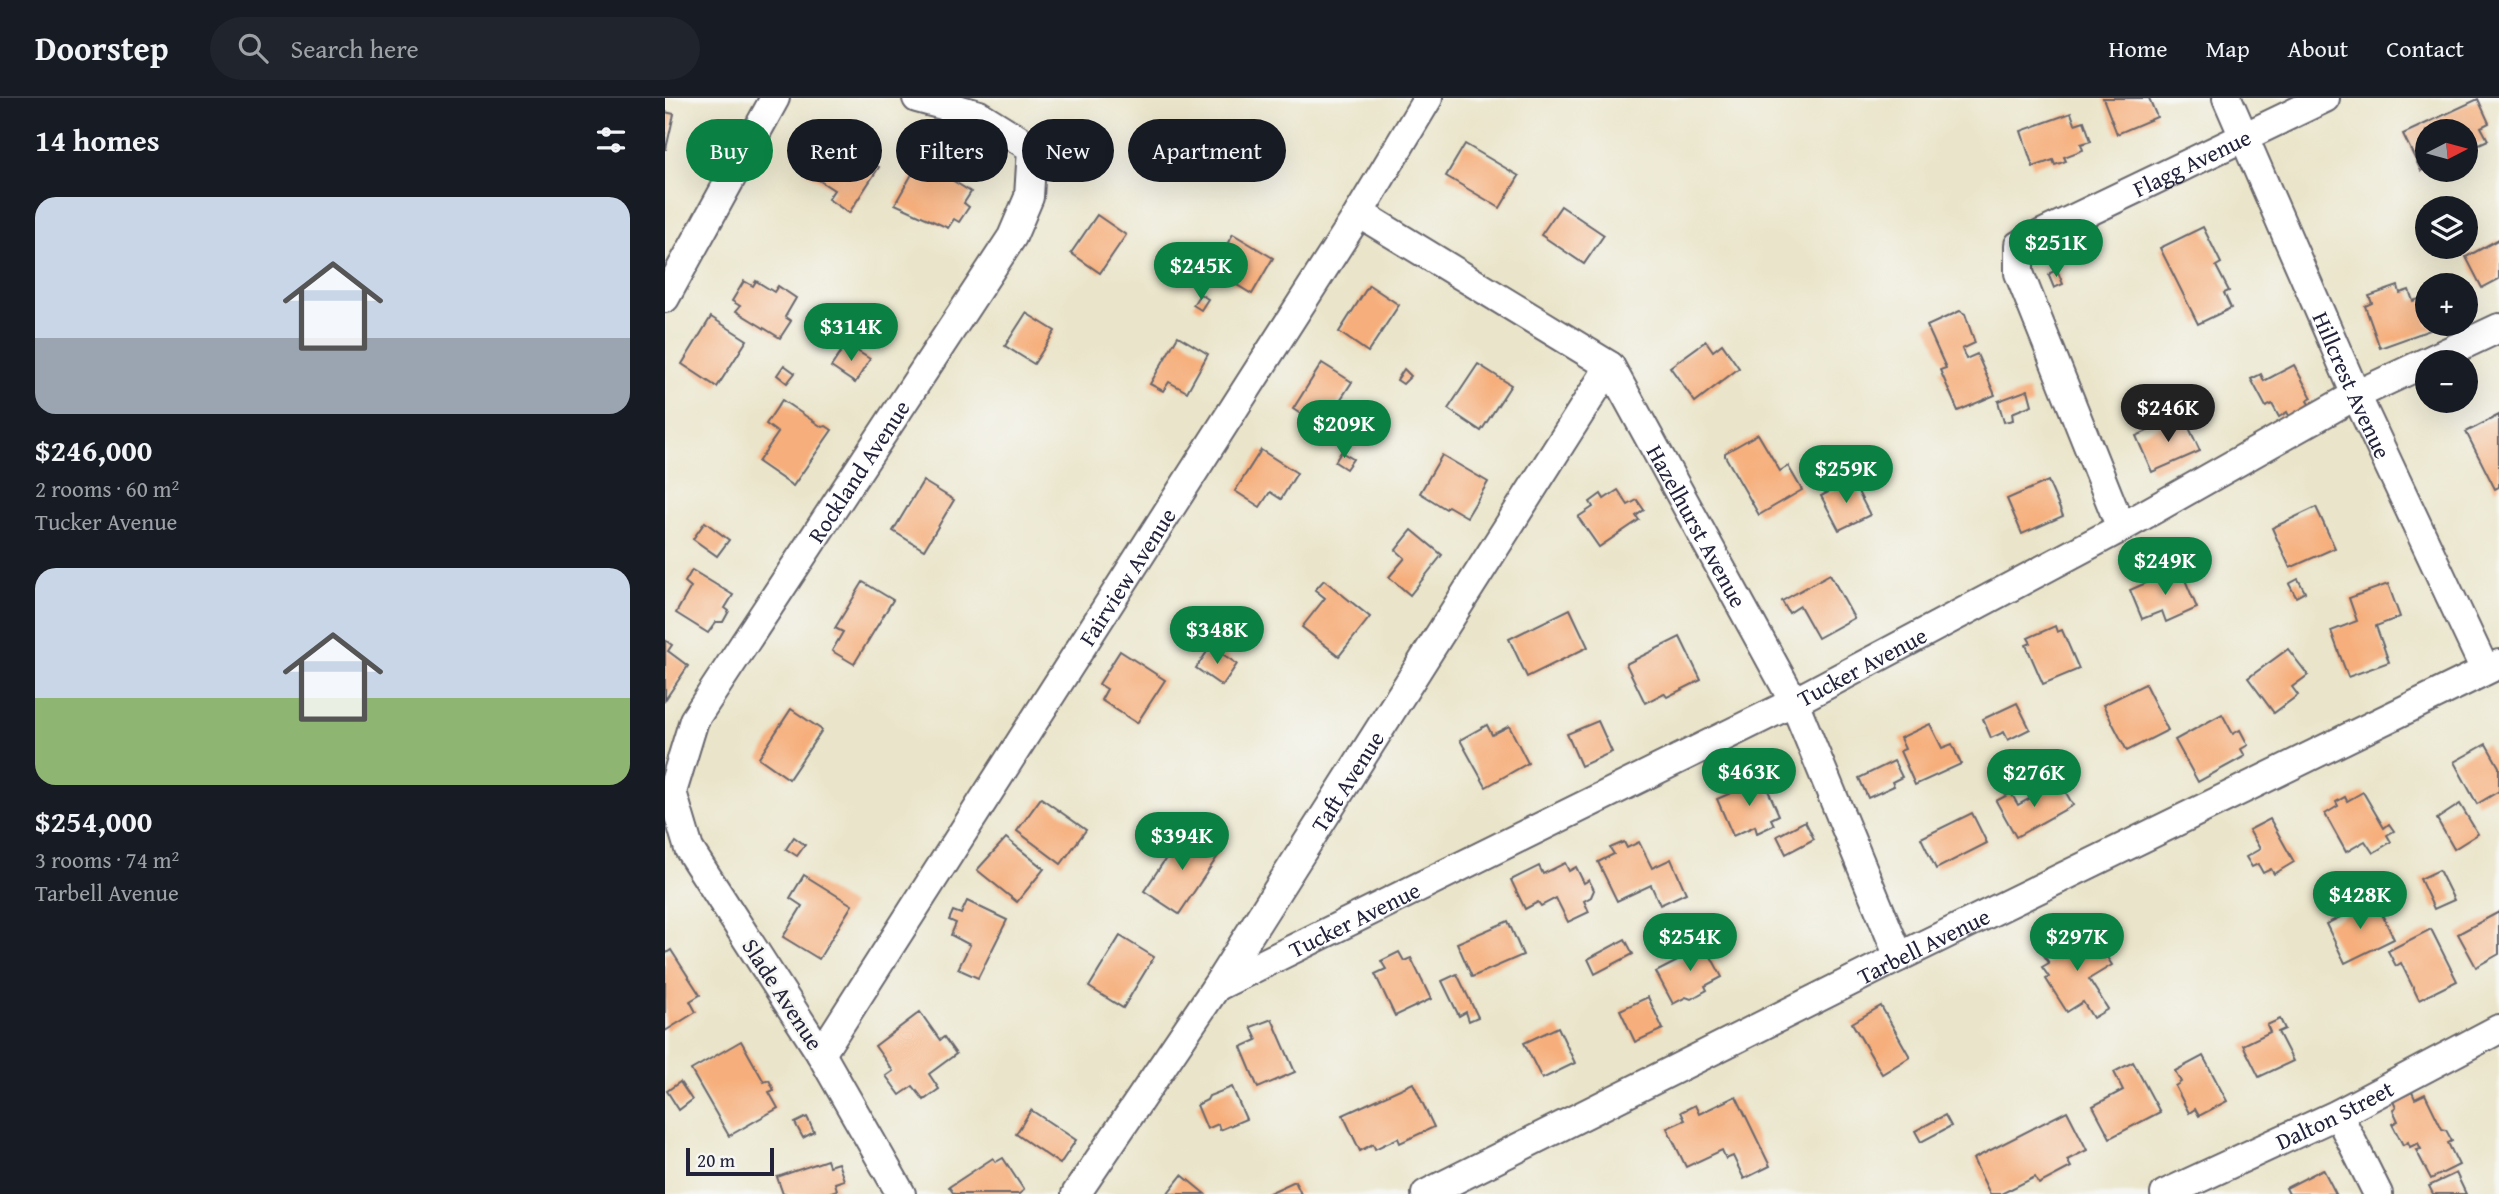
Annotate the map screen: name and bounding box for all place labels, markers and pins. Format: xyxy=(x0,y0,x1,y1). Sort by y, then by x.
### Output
pin: $251K xyxy=(2007,220,2105,279)
pin: $245K xyxy=(1152,242,1250,302)
pin: $314K xyxy=(802,303,900,363)
pin: $246K xyxy=(2119,384,2217,444)
pin: $209K xyxy=(1295,400,1393,460)
pin: $259K xyxy=(1797,446,1895,505)
pin: $249K xyxy=(2116,538,2214,597)
pin: $348K xyxy=(1168,606,1266,666)
pin: $463K xyxy=(1700,748,1798,808)
pin: $276K xyxy=(1985,750,2083,809)
pin: $394K xyxy=(1133,812,1231,872)
pin: $428K xyxy=(2311,872,2409,931)
pin: $254K xyxy=(1641,914,1739,973)
pin: $297K xyxy=(2028,914,2126,973)

